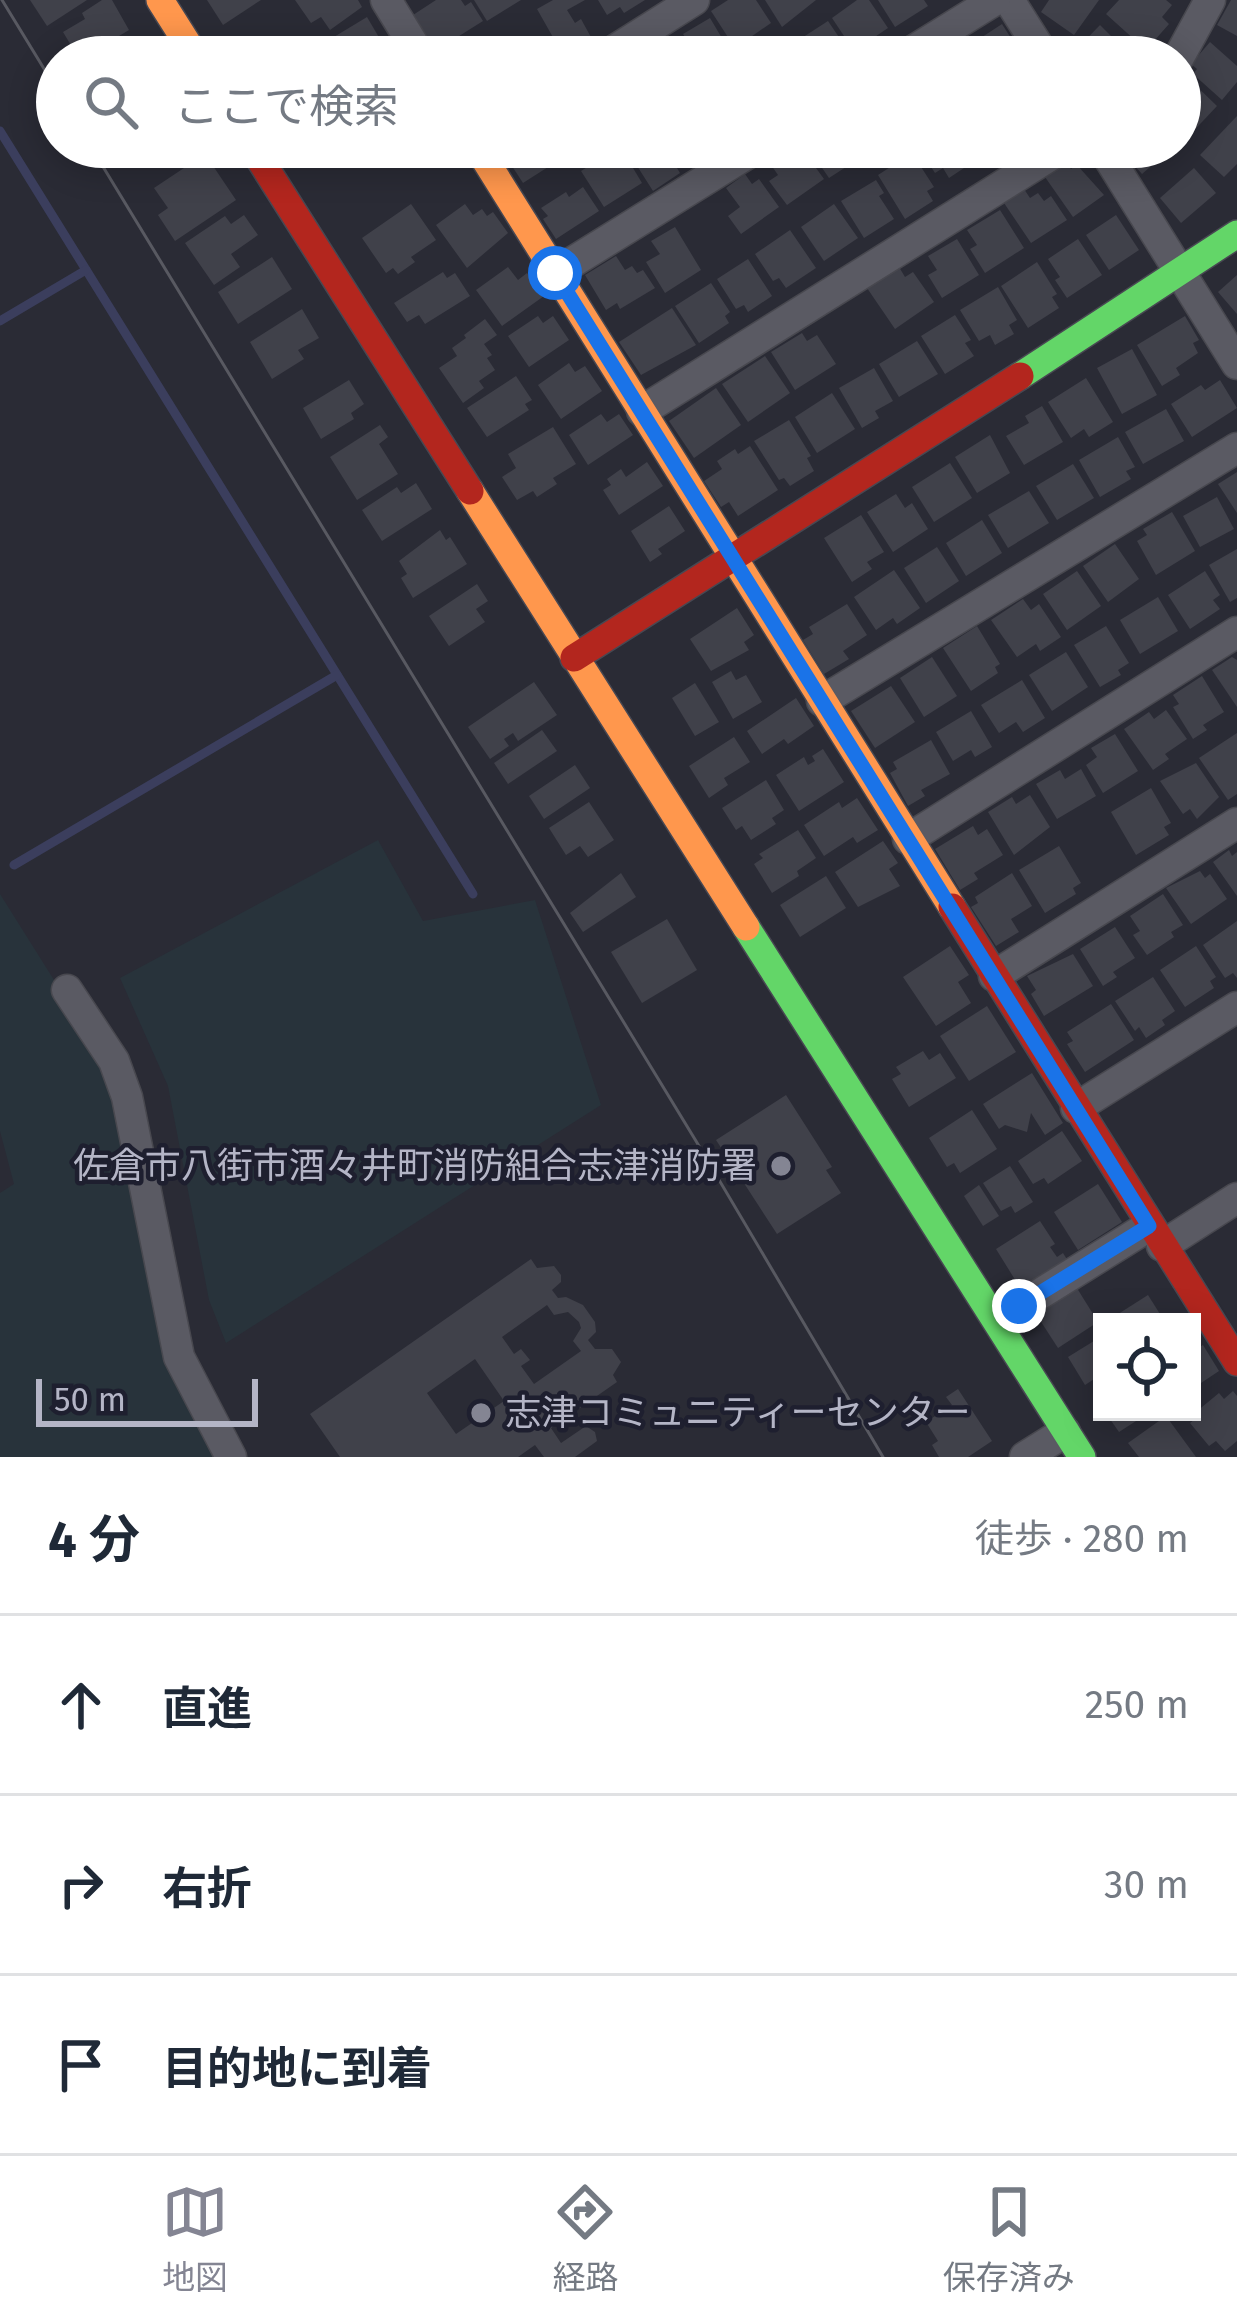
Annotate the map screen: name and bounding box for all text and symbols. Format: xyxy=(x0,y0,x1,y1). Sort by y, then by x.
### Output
search box xyxy=(36,36,1201,168)
icon: search xyxy=(78,69,144,135)
text: ここで検索 xyxy=(174,80,399,134)
route start xyxy=(528,246,582,300)
place label: 佐倉市八街市酒々井町消防組合志津消防署 xyxy=(73,1144,757,1188)
marker: 佐倉市八街市酒々井町消防組合志津消防署 xyxy=(768,1153,794,1179)
route end xyxy=(992,1279,1046,1333)
map controls xyxy=(1093,1313,1201,1421)
button: locate xyxy=(1093,1313,1201,1421)
scale bar xyxy=(36,1373,258,1426)
text: 50 m xyxy=(54,1380,126,1420)
place label: 志津コミュニティーセンター xyxy=(505,1391,971,1435)
marker: 志津コミュニティーセンター xyxy=(468,1400,494,1426)
text: 4 分 xyxy=(48,1509,140,1571)
text: 徒歩 · 280 m xyxy=(975,1516,1189,1562)
icon: ahead xyxy=(48,1672,114,1738)
text: 直進 xyxy=(162,1682,252,1736)
text: 250 m xyxy=(1085,1682,1189,1728)
icon: right xyxy=(48,1852,114,1918)
text: 右折 xyxy=(162,1862,252,1916)
text: 30 m xyxy=(1104,1862,1189,1908)
icon: arrive xyxy=(48,2032,114,2098)
text: 目的地に到着 xyxy=(162,2042,432,2096)
tab: 地図 xyxy=(162,2179,228,2299)
tab: 経路 xyxy=(552,2179,618,2299)
tab: 保存済み xyxy=(943,2179,1075,2299)

